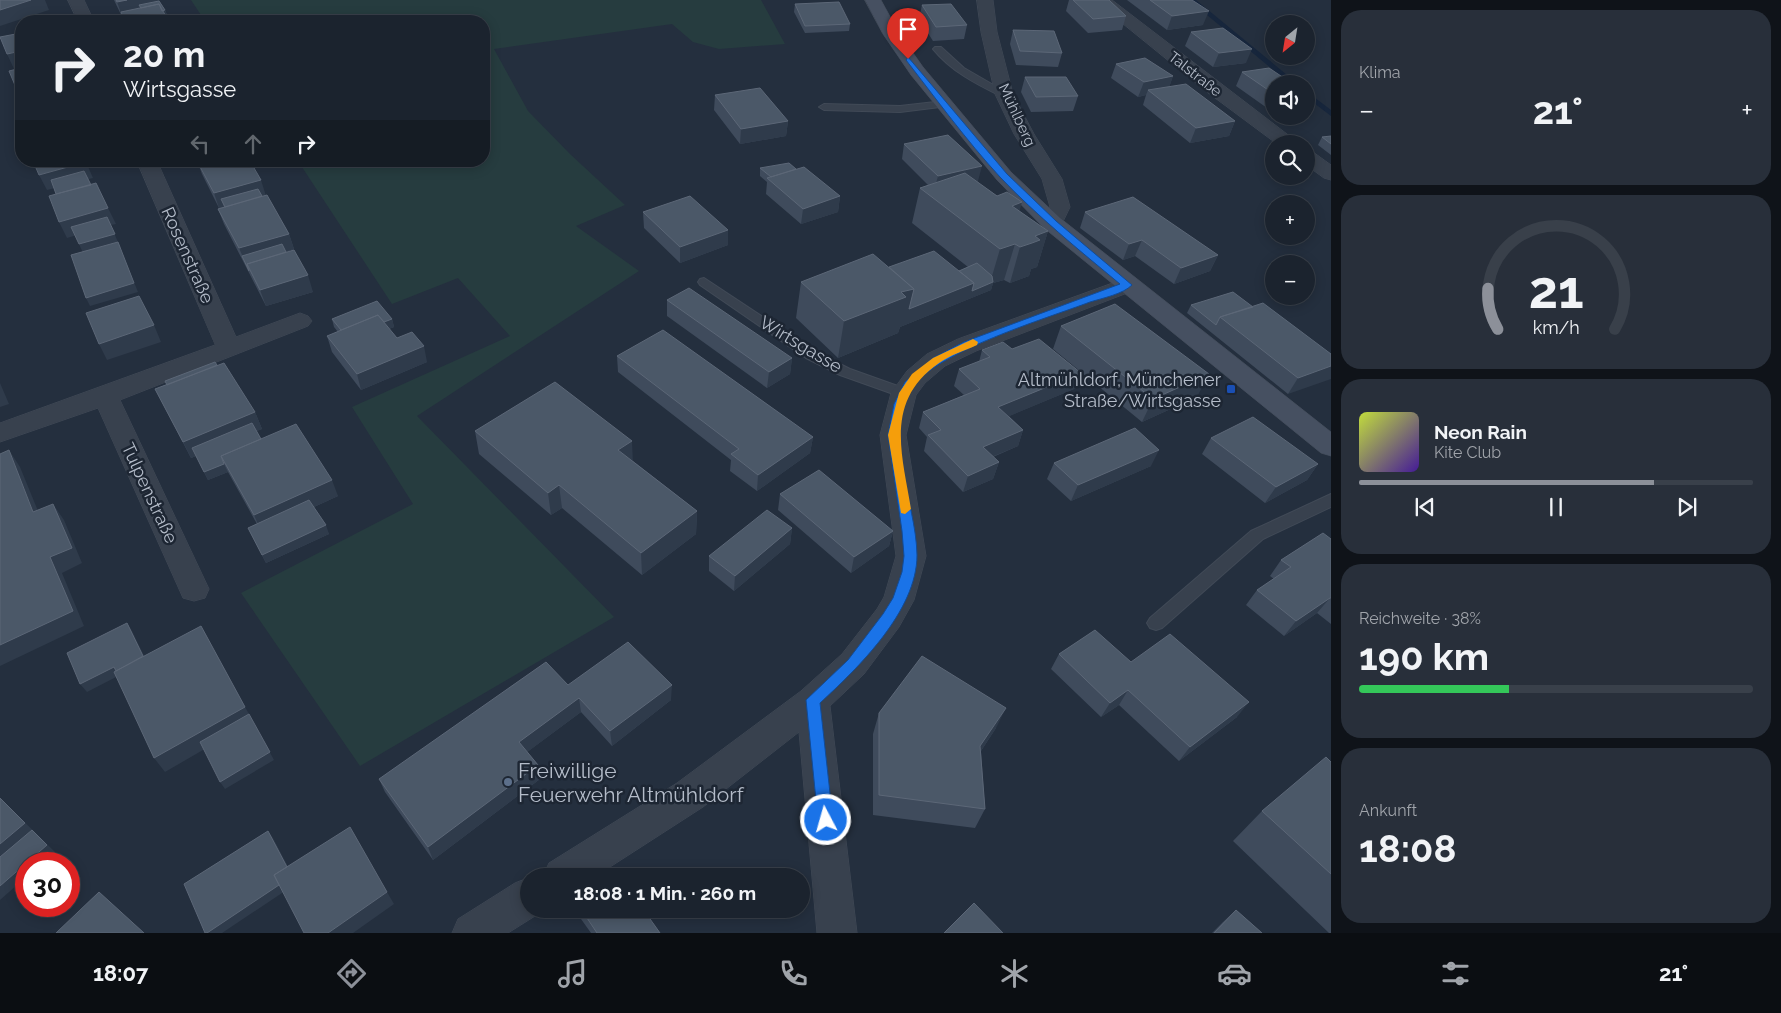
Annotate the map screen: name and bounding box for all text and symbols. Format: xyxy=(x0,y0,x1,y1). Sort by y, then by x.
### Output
pin xyxy=(887,8,929,59)
icon: arrive xyxy=(894,15,922,43)
north arrow xyxy=(1265,15,1315,65)
map controls xyxy=(1265,15,1315,305)
text: 20 m xyxy=(123,34,205,75)
icon: right xyxy=(40,35,105,100)
street label: Talstraße xyxy=(1165,48,1225,100)
text: Klima xyxy=(1359,63,1401,82)
button: sound xyxy=(1265,75,1315,125)
text: Wirtsgasse xyxy=(123,76,236,102)
street label: Mühlberg xyxy=(995,81,1039,149)
text: 21° xyxy=(1533,88,1583,133)
text: − xyxy=(1359,94,1374,127)
text: + xyxy=(1741,94,1753,127)
icon: left xyxy=(186,130,214,158)
icon: ahead xyxy=(239,130,267,158)
icon: right xyxy=(292,130,320,158)
button: search xyxy=(1265,135,1315,185)
button: + xyxy=(1265,195,1315,245)
street label: Rosenstraße xyxy=(157,204,219,307)
button: − xyxy=(1265,255,1315,305)
text: 21 xyxy=(1528,259,1584,320)
street label: Wirtsgasse xyxy=(756,311,846,377)
text: km/h xyxy=(1532,317,1580,338)
place label: Altmühldorf, Münchener Straße/Wirtsgasse xyxy=(1018,369,1222,411)
marker: Altmühldorf, Münchener Straße/Wirtsgasse xyxy=(1225,383,1237,395)
text: Neon Rain xyxy=(1434,421,1527,443)
street label: Tulpenstraße xyxy=(118,439,183,547)
text: Kite Club xyxy=(1434,443,1501,462)
icon: previous xyxy=(1411,493,1439,521)
icon: pause xyxy=(1542,493,1570,521)
icon: next xyxy=(1673,493,1701,521)
text: Reichweite · 38% xyxy=(1359,609,1481,628)
text: 190 km xyxy=(1359,634,1489,679)
place label: Freiwillige Feuerwehr Altmühldorf xyxy=(518,758,745,807)
marker: Freiwillige Feuerwehr Altmühldorf xyxy=(502,776,514,788)
position arrow xyxy=(799,793,851,845)
text: Ankunft xyxy=(1359,801,1417,820)
text: 18:08 xyxy=(1359,826,1456,871)
speed limit sign: 30 xyxy=(15,852,80,917)
text: 18:08 · 1 Min. · 260 m xyxy=(574,882,756,904)
icon: directions xyxy=(334,956,369,991)
icon: music xyxy=(555,956,590,991)
icon: phone xyxy=(776,956,811,991)
icon: climate xyxy=(997,956,1032,991)
icon: car xyxy=(1217,956,1252,991)
icon: filters xyxy=(1438,956,1473,991)
text: 18:07 xyxy=(93,960,148,986)
text: 21° xyxy=(1659,960,1688,986)

